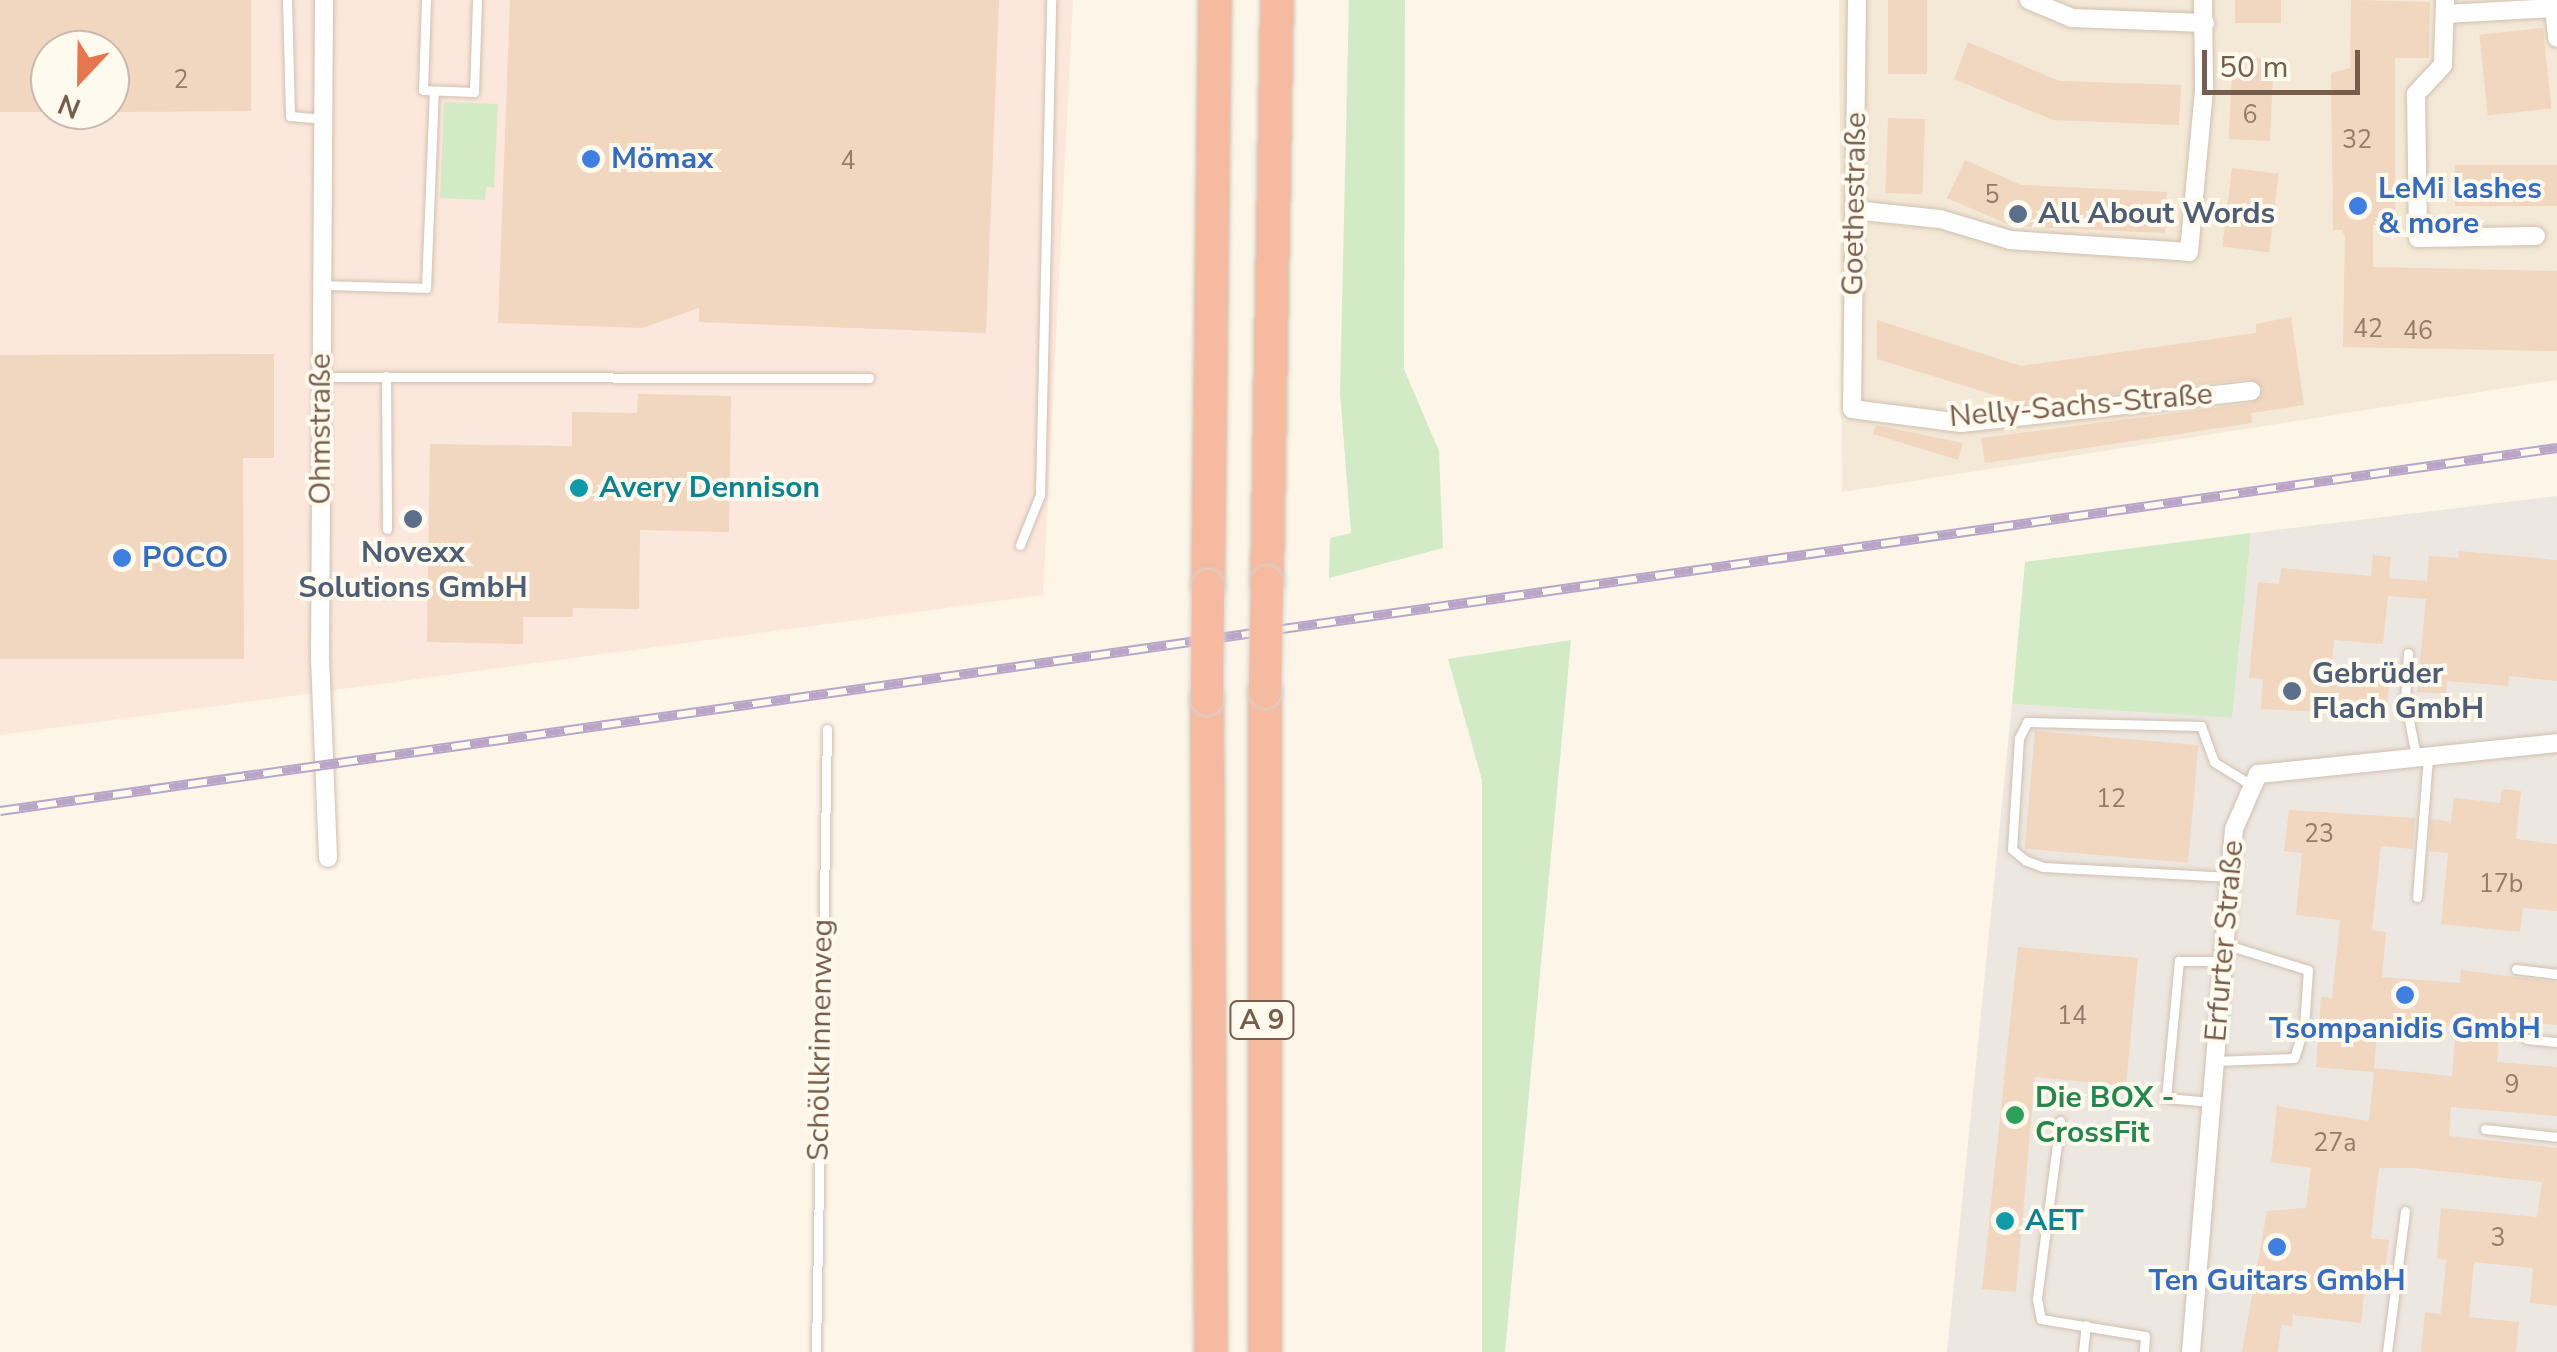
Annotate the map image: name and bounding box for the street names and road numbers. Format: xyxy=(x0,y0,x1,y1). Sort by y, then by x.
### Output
street label: Goethestraße xyxy=(1835,112,1875,296)
street label: Ohmstraße xyxy=(303,353,339,505)
street label: Nelly-Sachs-Straße xyxy=(1948,377,2214,435)
street label: Erfurter Straße xyxy=(2198,839,2252,1043)
street label: Schöllkrinnenweg xyxy=(801,919,841,1161)
road number: A 9 xyxy=(1227,997,1297,1043)

